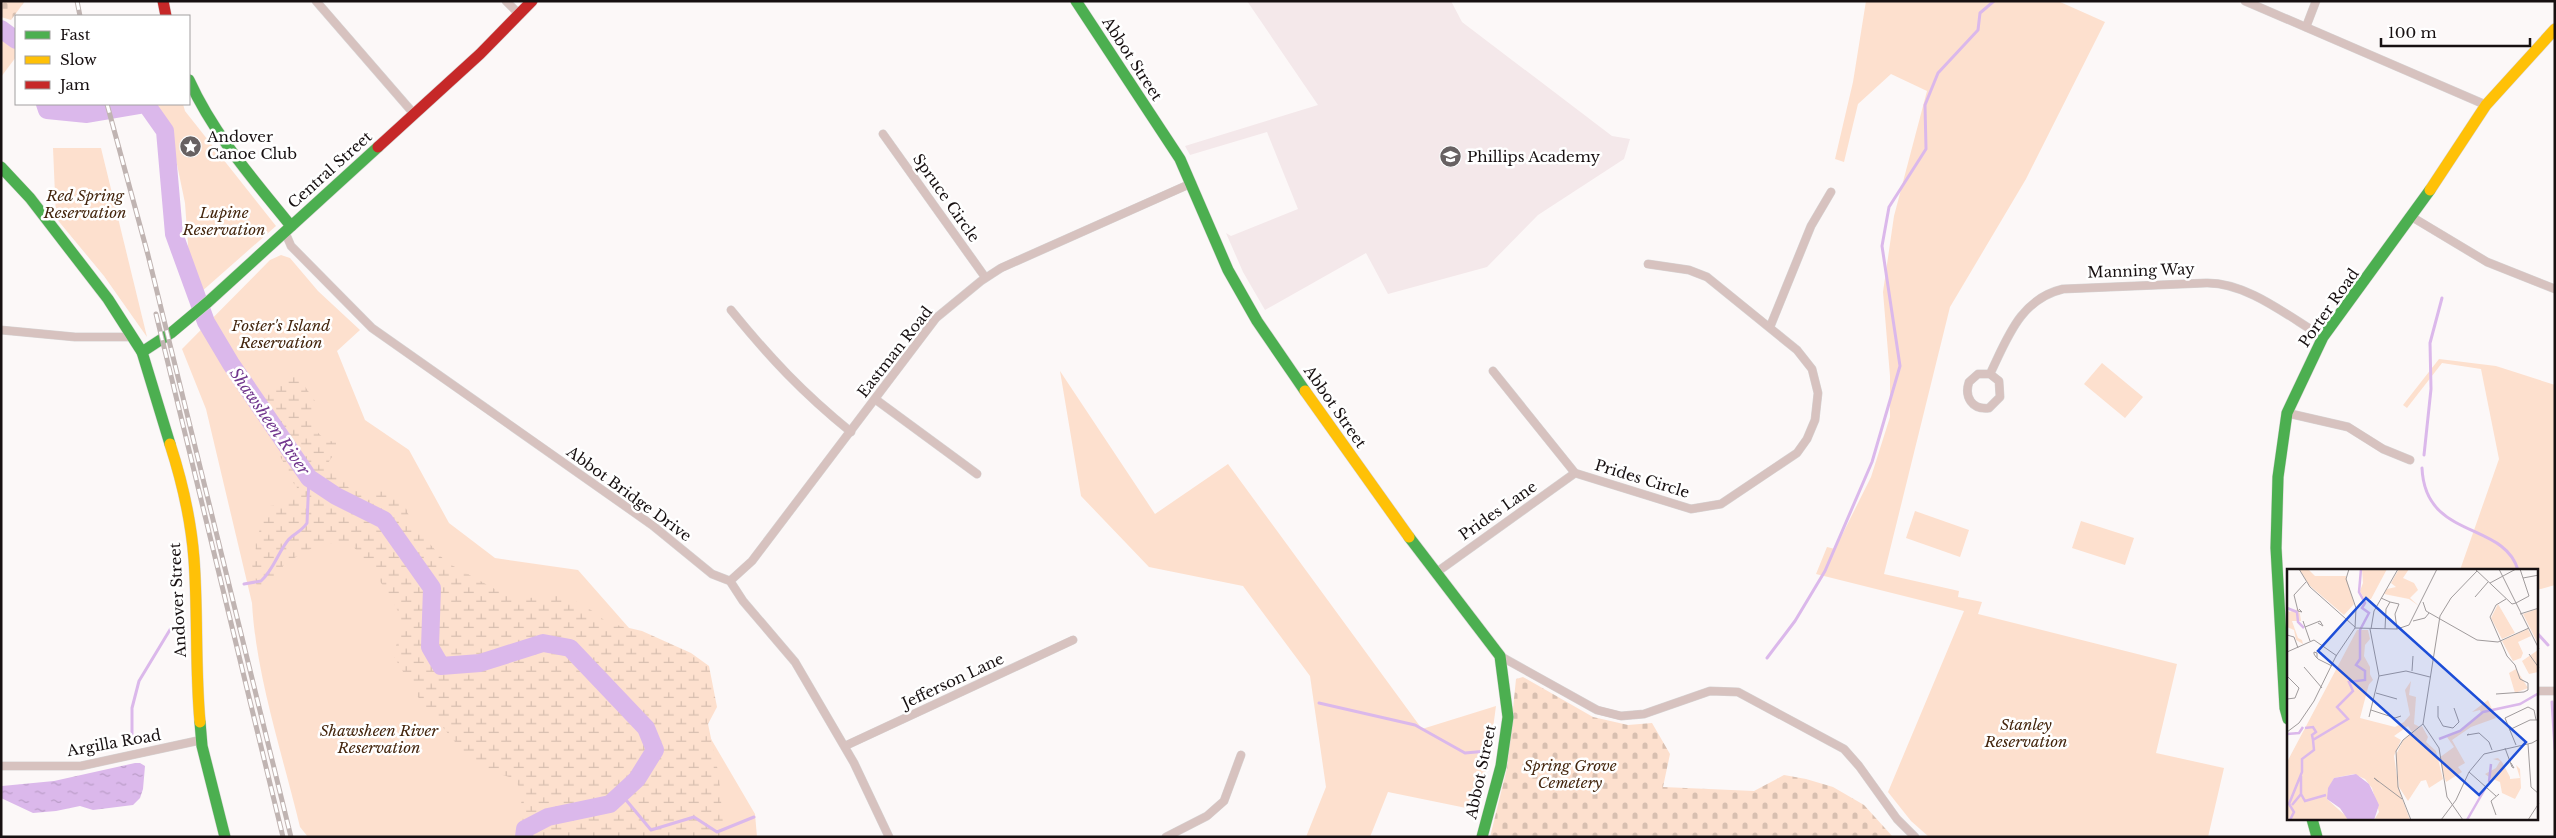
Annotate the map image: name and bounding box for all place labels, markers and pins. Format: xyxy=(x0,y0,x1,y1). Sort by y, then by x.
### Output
place label: Andover Canoe Club xyxy=(206,127,297,163)
place icon: Andover Canoe Club xyxy=(179,134,203,158)
school or university icon: Phillips Academy xyxy=(1439,145,1463,169)
place label: Phillips Academy xyxy=(1467,147,1601,166)

